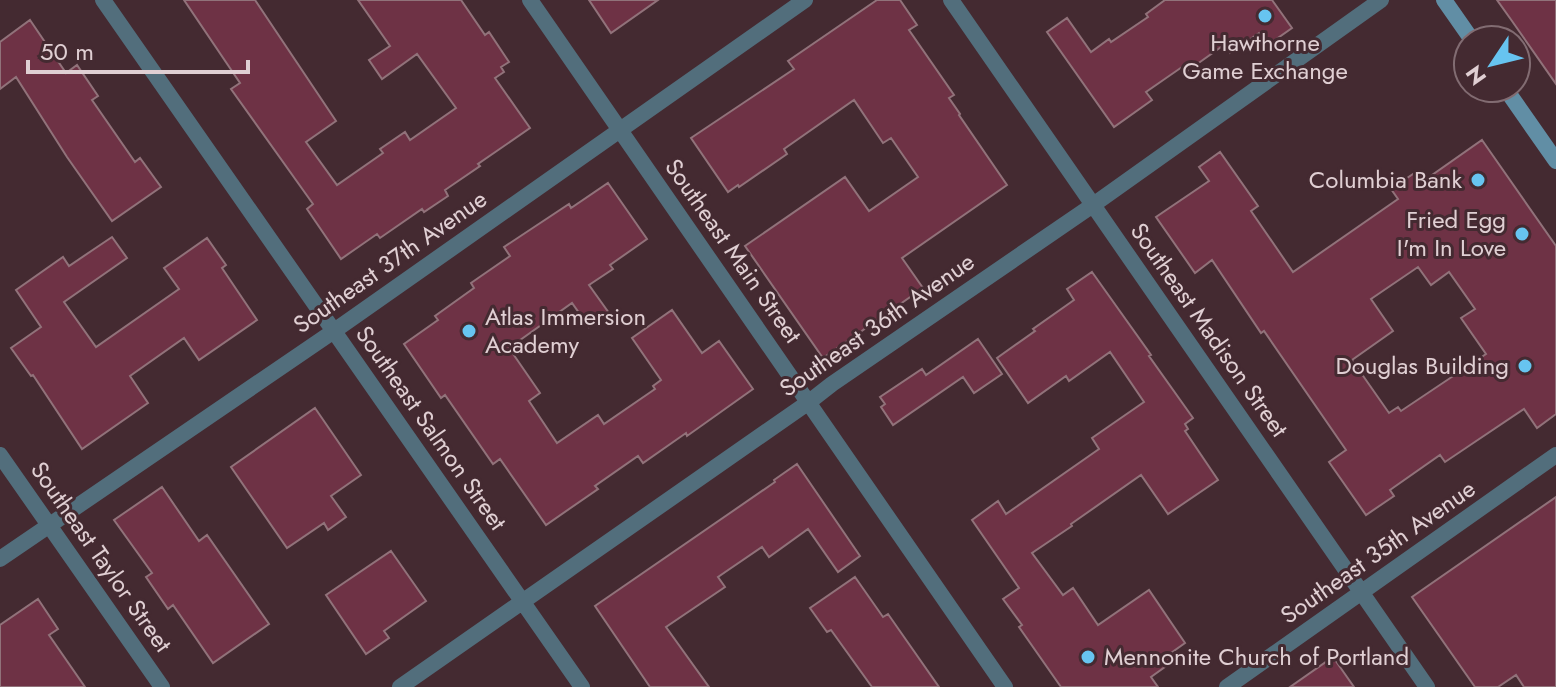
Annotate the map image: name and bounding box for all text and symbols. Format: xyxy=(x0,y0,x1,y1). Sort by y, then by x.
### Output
marker: Hawthorne Game Exchange xyxy=(1256,7,1274,25)
scale bar xyxy=(28,24,248,74)
north arrow xyxy=(1452,24,1532,104)
place label: Hawthorne Game Exchange xyxy=(1182,25,1348,88)
text: 50 m xyxy=(40,34,94,69)
text: N xyxy=(1458,59,1494,92)
street label: Southeast Main Street xyxy=(657,151,810,350)
place label: Columbia Bank xyxy=(1309,162,1462,197)
marker: Columbia Bank xyxy=(1469,171,1487,189)
street label: Southeast 37th Avenue xyxy=(286,181,494,342)
place label: Fried Egg I'm In Love xyxy=(1397,202,1506,265)
street label: Southeast Madison Street xyxy=(1122,215,1297,444)
marker: Fried Egg I'm In Love xyxy=(1513,225,1531,243)
street label: Southeast 36th Avenue xyxy=(772,244,981,405)
place label: Atlas Immersion Academy xyxy=(485,299,646,362)
street label: Southeast Salmon Street xyxy=(347,318,516,537)
marker: Atlas Immersion Academy xyxy=(460,322,478,340)
place label: Douglas Building xyxy=(1335,348,1509,383)
marker: Douglas Building xyxy=(1516,357,1534,375)
street label: Southeast Taylor Street xyxy=(22,454,181,659)
street label: Southeast 35th Avenue xyxy=(1273,471,1482,632)
place label: Mennonite Church of Portland xyxy=(1104,639,1409,674)
marker: Mennonite Church of Portland xyxy=(1079,648,1097,666)

